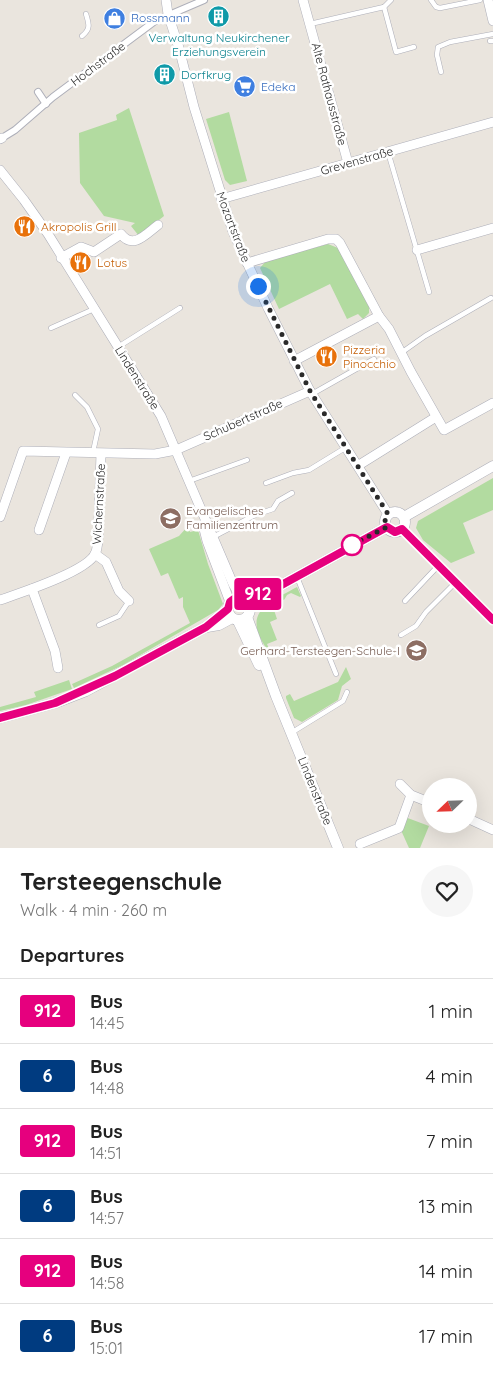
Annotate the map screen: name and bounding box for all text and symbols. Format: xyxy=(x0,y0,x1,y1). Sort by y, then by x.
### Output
building icon: Verwaltung Neukirchener Erziehungsverein xyxy=(207,5,231,29)
shop icon: Rossmann xyxy=(103,6,127,30)
place label: Rossmann xyxy=(131,10,190,25)
place label: Verwaltung Neukirchener Erziehungsverein xyxy=(148,30,290,59)
street label: Hochstraße xyxy=(67,38,128,89)
street label: Alte Rathausstraße xyxy=(309,41,350,147)
building icon: Dorfkrug xyxy=(153,63,177,87)
place label: Dorfkrug xyxy=(181,67,231,82)
supermarket icon: Edeka xyxy=(233,75,257,99)
place label: Edeka xyxy=(261,79,295,94)
street label: Grevenstraße xyxy=(319,143,395,178)
street label: Mozartstraße xyxy=(213,189,254,264)
restaurant icon: Akropolis Grill xyxy=(13,215,37,239)
place label: Akropolis Grill xyxy=(41,219,117,234)
restaurant icon: Lotus xyxy=(69,251,93,275)
place label: Lotus xyxy=(97,255,128,270)
your location xyxy=(246,274,271,299)
place label: Pizzeria Pinocchio xyxy=(343,342,396,371)
street label: Lindenstraße xyxy=(112,343,163,413)
restaurant icon: Pizzeria Pinocchio xyxy=(315,345,339,369)
street label: Schubertstraße xyxy=(201,395,285,444)
street label: Wichernstraße xyxy=(89,463,108,545)
place label: Evangelisches Familienzentrum xyxy=(186,503,278,532)
school or university icon: Evangelisches Familienzentrum xyxy=(158,506,182,530)
unlabelled marker xyxy=(341,534,363,556)
line badge: 912 xyxy=(229,578,287,610)
text: 912 xyxy=(244,582,272,605)
school or university icon: Gerhard-Tersteegen-Schule-I xyxy=(404,639,428,663)
place label: Gerhard-Tersteegen-Schule-I xyxy=(240,643,400,658)
street label: Lindenstraße xyxy=(295,754,336,827)
north arrow xyxy=(422,778,478,832)
map controls xyxy=(422,778,477,833)
button: heart xyxy=(421,865,473,917)
text: Tersteegenschule xyxy=(20,866,222,896)
text: Walk · 4 min · 260 m xyxy=(20,900,167,920)
text: Departures xyxy=(20,943,124,967)
text: Bus xyxy=(90,989,123,1013)
text: 912 xyxy=(34,999,61,1022)
text: 1 min xyxy=(428,999,473,1023)
text: 14:45 xyxy=(90,1013,124,1033)
text: Bus xyxy=(90,1054,123,1078)
text: 6 xyxy=(43,1064,52,1087)
text: 4 min xyxy=(425,1064,473,1088)
text: 14:48 xyxy=(90,1078,124,1098)
text: Bus xyxy=(90,1119,123,1143)
text: 912 xyxy=(34,1129,61,1152)
text: 7 min xyxy=(426,1129,473,1153)
text: 14:51 xyxy=(90,1143,122,1163)
text: Bus xyxy=(90,1184,123,1208)
text: 6 xyxy=(43,1194,52,1217)
text: 13 min xyxy=(418,1194,473,1218)
text: 14:57 xyxy=(90,1208,124,1228)
text: Bus xyxy=(90,1249,123,1273)
text: 912 xyxy=(34,1259,61,1282)
text: 14 min xyxy=(419,1259,473,1283)
text: 14:58 xyxy=(90,1273,124,1293)
text: Bus xyxy=(90,1314,123,1338)
text: 6 xyxy=(43,1324,52,1347)
text: 17 min xyxy=(419,1324,473,1348)
text: 15:01 xyxy=(90,1338,123,1358)

